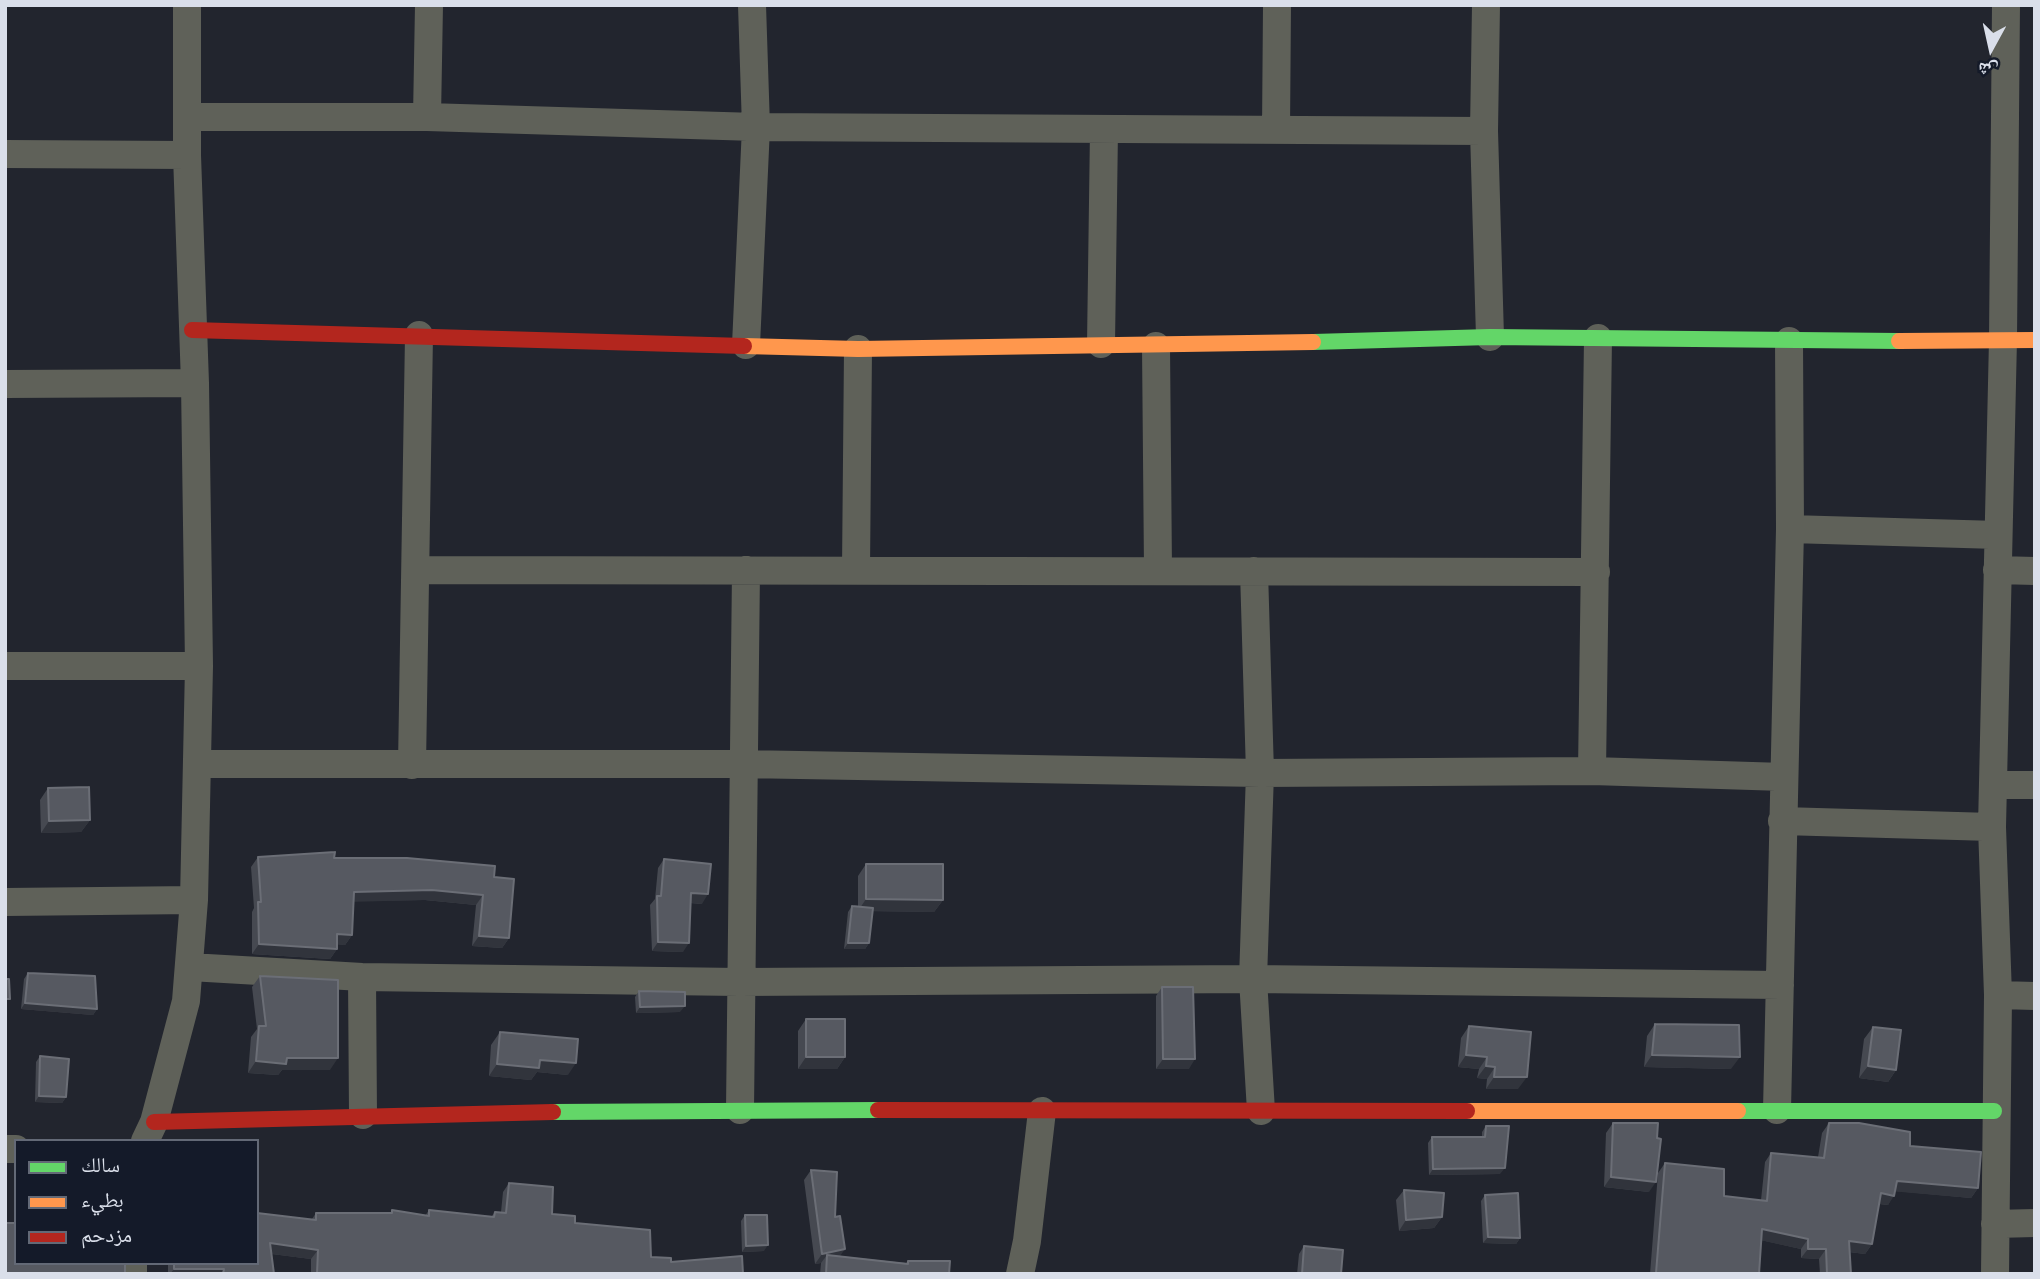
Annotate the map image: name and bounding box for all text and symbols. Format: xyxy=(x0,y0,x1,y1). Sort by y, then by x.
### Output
north arrow xyxy=(1956,14,2026,84)
text: ش xyxy=(1976,58,2000,83)
legend xyxy=(14,1139,259,1265)
text: سالك xyxy=(81,1153,120,1177)
text: بطيء xyxy=(81,1188,124,1212)
text: مزدحم xyxy=(81,1223,132,1247)

